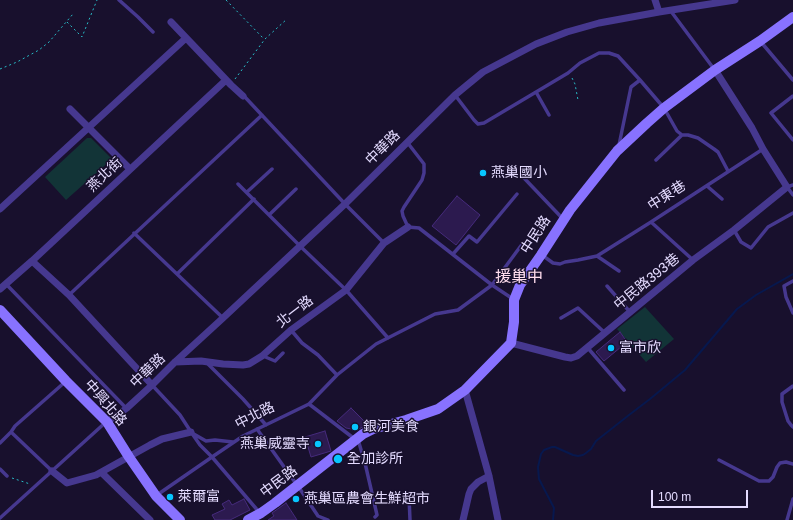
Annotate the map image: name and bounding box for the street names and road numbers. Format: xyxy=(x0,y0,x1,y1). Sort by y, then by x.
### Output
street label: 中華路 xyxy=(362,127,404,169)
street label: 燕北街 xyxy=(84,155,126,195)
street label: 中東巷 xyxy=(645,178,689,214)
street label: 中民路 xyxy=(518,213,554,257)
street label: 中民路393巷 xyxy=(611,251,683,313)
street label: 北一路 xyxy=(273,292,317,332)
street label: 中華路 xyxy=(127,350,169,392)
street label: 中興北路 xyxy=(80,376,130,430)
street label: 中北路 xyxy=(232,399,278,433)
street label: 中民路 xyxy=(257,463,301,501)

